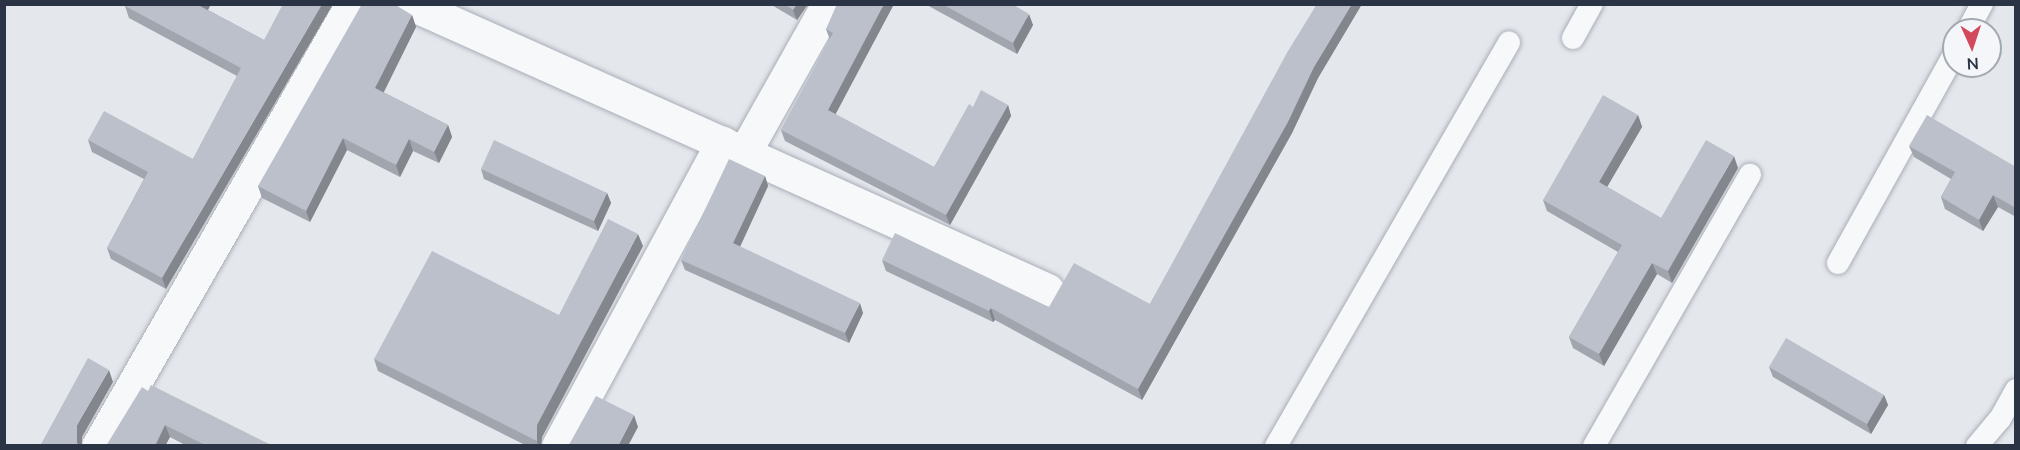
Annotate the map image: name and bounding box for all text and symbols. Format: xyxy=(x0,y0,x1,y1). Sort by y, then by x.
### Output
north arrow xyxy=(1942,18,2002,78)
text: N xyxy=(1966,54,1979,74)

